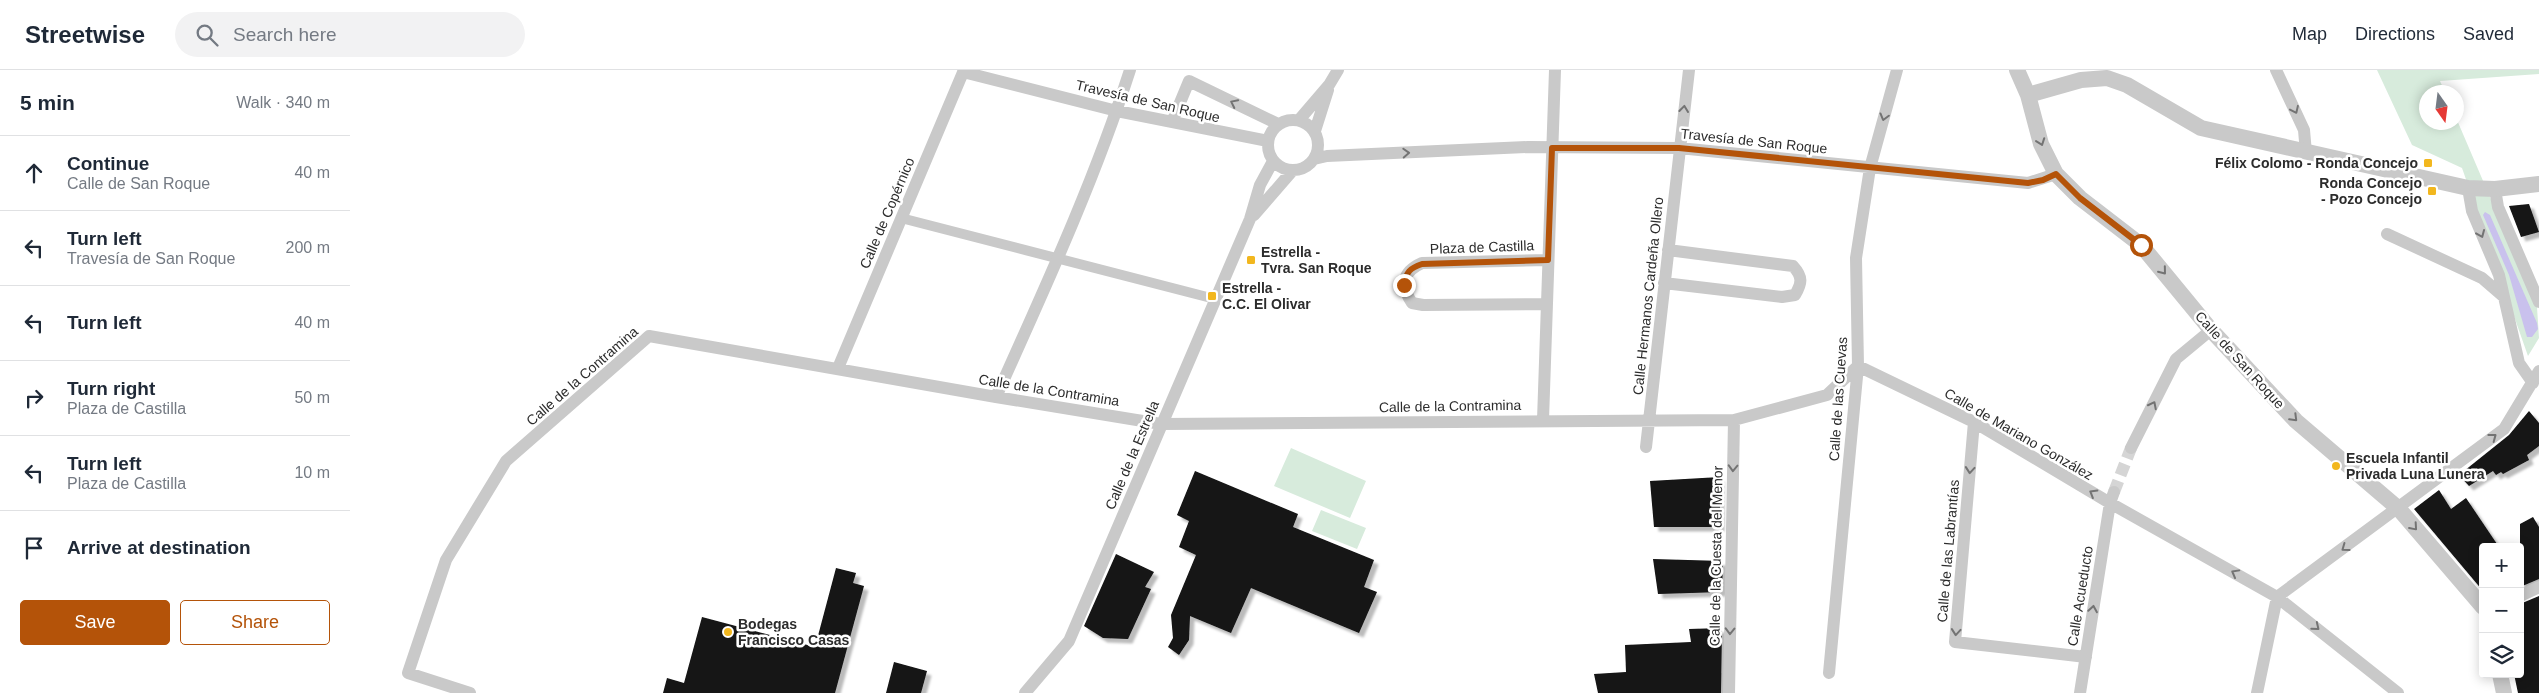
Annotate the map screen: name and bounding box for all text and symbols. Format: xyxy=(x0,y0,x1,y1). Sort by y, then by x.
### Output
search box xyxy=(175,12,525,57)
text: Streetwise xyxy=(25,21,145,48)
icon: search xyxy=(193,21,221,49)
text: Search here xyxy=(233,24,337,45)
text: Map xyxy=(2292,24,2327,44)
text: Directions xyxy=(2355,24,2435,44)
text: Saved xyxy=(2463,24,2514,44)
street label: Travesía de San Roque xyxy=(1074,77,1222,125)
north arrow xyxy=(2419,85,2464,130)
text: 5 min xyxy=(20,91,75,114)
text: Walk · 340 m xyxy=(236,94,330,111)
one-way arrow xyxy=(1230,99,1239,109)
one-way arrow xyxy=(1678,105,1689,113)
one-way arrow xyxy=(2288,105,2299,114)
one-way arrow xyxy=(1879,113,1890,121)
street label: Travesía de San Roque xyxy=(1680,125,1828,157)
one-way arrow xyxy=(2035,137,2045,146)
one-way arrow xyxy=(1402,148,1410,158)
text: Continue xyxy=(67,153,149,174)
street label: Calle de Copérnico xyxy=(856,155,918,271)
place label: Félix Colomo - Ronda Concejo xyxy=(2215,155,2418,171)
marker: Félix Colomo - Ronda Concejo xyxy=(2422,157,2434,169)
icon: ahead xyxy=(20,159,48,187)
text: 40 m xyxy=(294,164,330,181)
text: Calle de San Roque xyxy=(67,175,210,192)
place label: Ronda Concejo - Pozo Concejo xyxy=(2319,175,2422,207)
marker: Ronda Concejo - Pozo Concejo xyxy=(2426,185,2438,197)
street label: Calle Hermanos Cardeña Ollero xyxy=(1630,196,1666,396)
text: Turn left xyxy=(67,228,142,249)
one-way arrow xyxy=(2475,229,2486,238)
icon: left xyxy=(20,234,48,262)
route start xyxy=(2130,234,2153,257)
street label: Plaza de Castilla xyxy=(1430,237,1535,257)
text: 200 m xyxy=(286,239,330,256)
place label: Estrella - Tvra. San Roque xyxy=(1261,244,1372,276)
text: Travesía de San Roque xyxy=(67,250,235,267)
marker: Estrella - Tvra. San Roque xyxy=(1245,254,1257,266)
one-way arrow xyxy=(2157,265,2165,274)
route end xyxy=(1393,274,1416,297)
place label: Estrella - C.C. El Olivar xyxy=(1222,280,1311,312)
marker: Estrella - C.C. El Olivar xyxy=(1206,290,1218,302)
street label: Calle de San Roque xyxy=(2192,308,2288,412)
icon: left xyxy=(20,309,48,337)
text: Turn left xyxy=(67,312,142,333)
text: 40 m xyxy=(294,314,330,331)
street label: Calle de la Contramina xyxy=(523,323,641,429)
street label: Calle de las Cuevas xyxy=(1826,336,1850,462)
street label: Calle de la Contramina xyxy=(977,371,1121,409)
text: Turn right xyxy=(67,378,155,399)
icon: right xyxy=(20,384,48,412)
street label: Calle de Mariano González xyxy=(1942,385,2096,483)
text: 50 m xyxy=(294,389,330,406)
street label: Calle de la Contramina xyxy=(1379,397,1522,415)
street label: Calle de la Estrella xyxy=(1102,398,1162,512)
text: Plaza de Castilla xyxy=(67,400,186,417)
one-way arrow xyxy=(2147,401,2157,410)
one-way arrow xyxy=(2288,412,2297,421)
one-way arrow xyxy=(2487,434,2497,443)
place label: Escuela Infantil Privada Luna Lunera xyxy=(2346,450,2485,482)
text: Turn left xyxy=(67,453,142,474)
icon: left xyxy=(20,459,48,487)
marker: Escuela Infantil Privada Luna Lunera xyxy=(2330,460,2342,472)
text: 10 m xyxy=(294,464,330,481)
street label: Calle de la Cuesta del Menor xyxy=(1706,465,1726,646)
one-way arrow xyxy=(1728,465,1738,473)
one-way arrow xyxy=(1965,467,1976,475)
text: Plaza de Castilla xyxy=(67,475,186,492)
street label: Calle de las Labrantías xyxy=(1934,479,1962,623)
one-way arrow xyxy=(2090,490,2099,500)
one-way arrow xyxy=(2408,522,2417,531)
icon: arrive xyxy=(20,534,48,562)
text: Arrive at destination xyxy=(67,537,251,558)
one-way arrow xyxy=(2341,542,2351,551)
map controls xyxy=(2479,543,2524,678)
button: + xyxy=(2479,543,2524,588)
street label: Calle Acueducto xyxy=(2064,545,2096,647)
one-way arrow xyxy=(2231,569,2240,579)
button: − xyxy=(2479,588,2524,633)
button: Save xyxy=(20,600,170,645)
button: Share xyxy=(180,600,330,645)
one-way arrow xyxy=(2088,605,2098,613)
place label: Bodegas Francisco Casas xyxy=(738,616,849,648)
one-way arrow xyxy=(2310,622,2319,631)
marker: Bodegas Francisco Casas xyxy=(722,626,734,638)
one-way arrow xyxy=(1725,628,1735,635)
one-way arrow xyxy=(1951,628,1962,636)
button: layers xyxy=(2479,633,2524,678)

